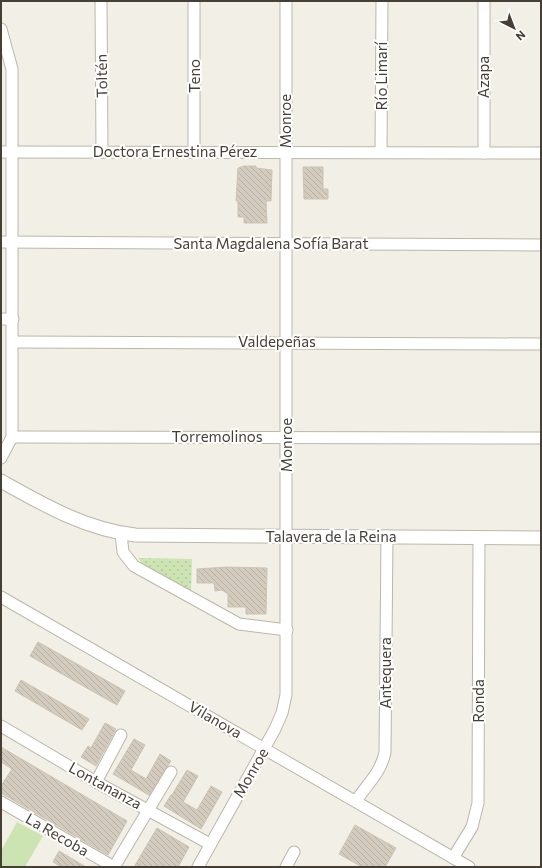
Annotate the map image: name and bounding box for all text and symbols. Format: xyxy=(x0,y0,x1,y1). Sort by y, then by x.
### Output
north arrow xyxy=(494,8,534,48)
text: N xyxy=(514,28,528,43)
street label: Río Limarí xyxy=(372,40,390,110)
street label: Toltén xyxy=(92,54,110,98)
street label: Azapa xyxy=(474,56,492,98)
street label: Teno xyxy=(185,59,203,93)
street label: Monroe xyxy=(276,94,294,148)
street label: Doctora Ernestina Pérez xyxy=(93,142,257,160)
street label: Santa Magdalena Sofía Barat xyxy=(173,234,369,252)
street label: Valdepeñas xyxy=(238,332,316,350)
street label: Monroe xyxy=(277,418,295,472)
street label: Torremolinos xyxy=(171,427,263,445)
street label: Talavera de la Reina xyxy=(265,527,397,545)
street label: Antequera xyxy=(376,637,394,709)
street label: Ronda xyxy=(469,679,487,723)
street label: Vilanova xyxy=(186,697,245,742)
street label: Monroe xyxy=(229,744,272,801)
street label: Lontananza xyxy=(66,758,145,813)
street label: La Recoba xyxy=(23,809,92,859)

